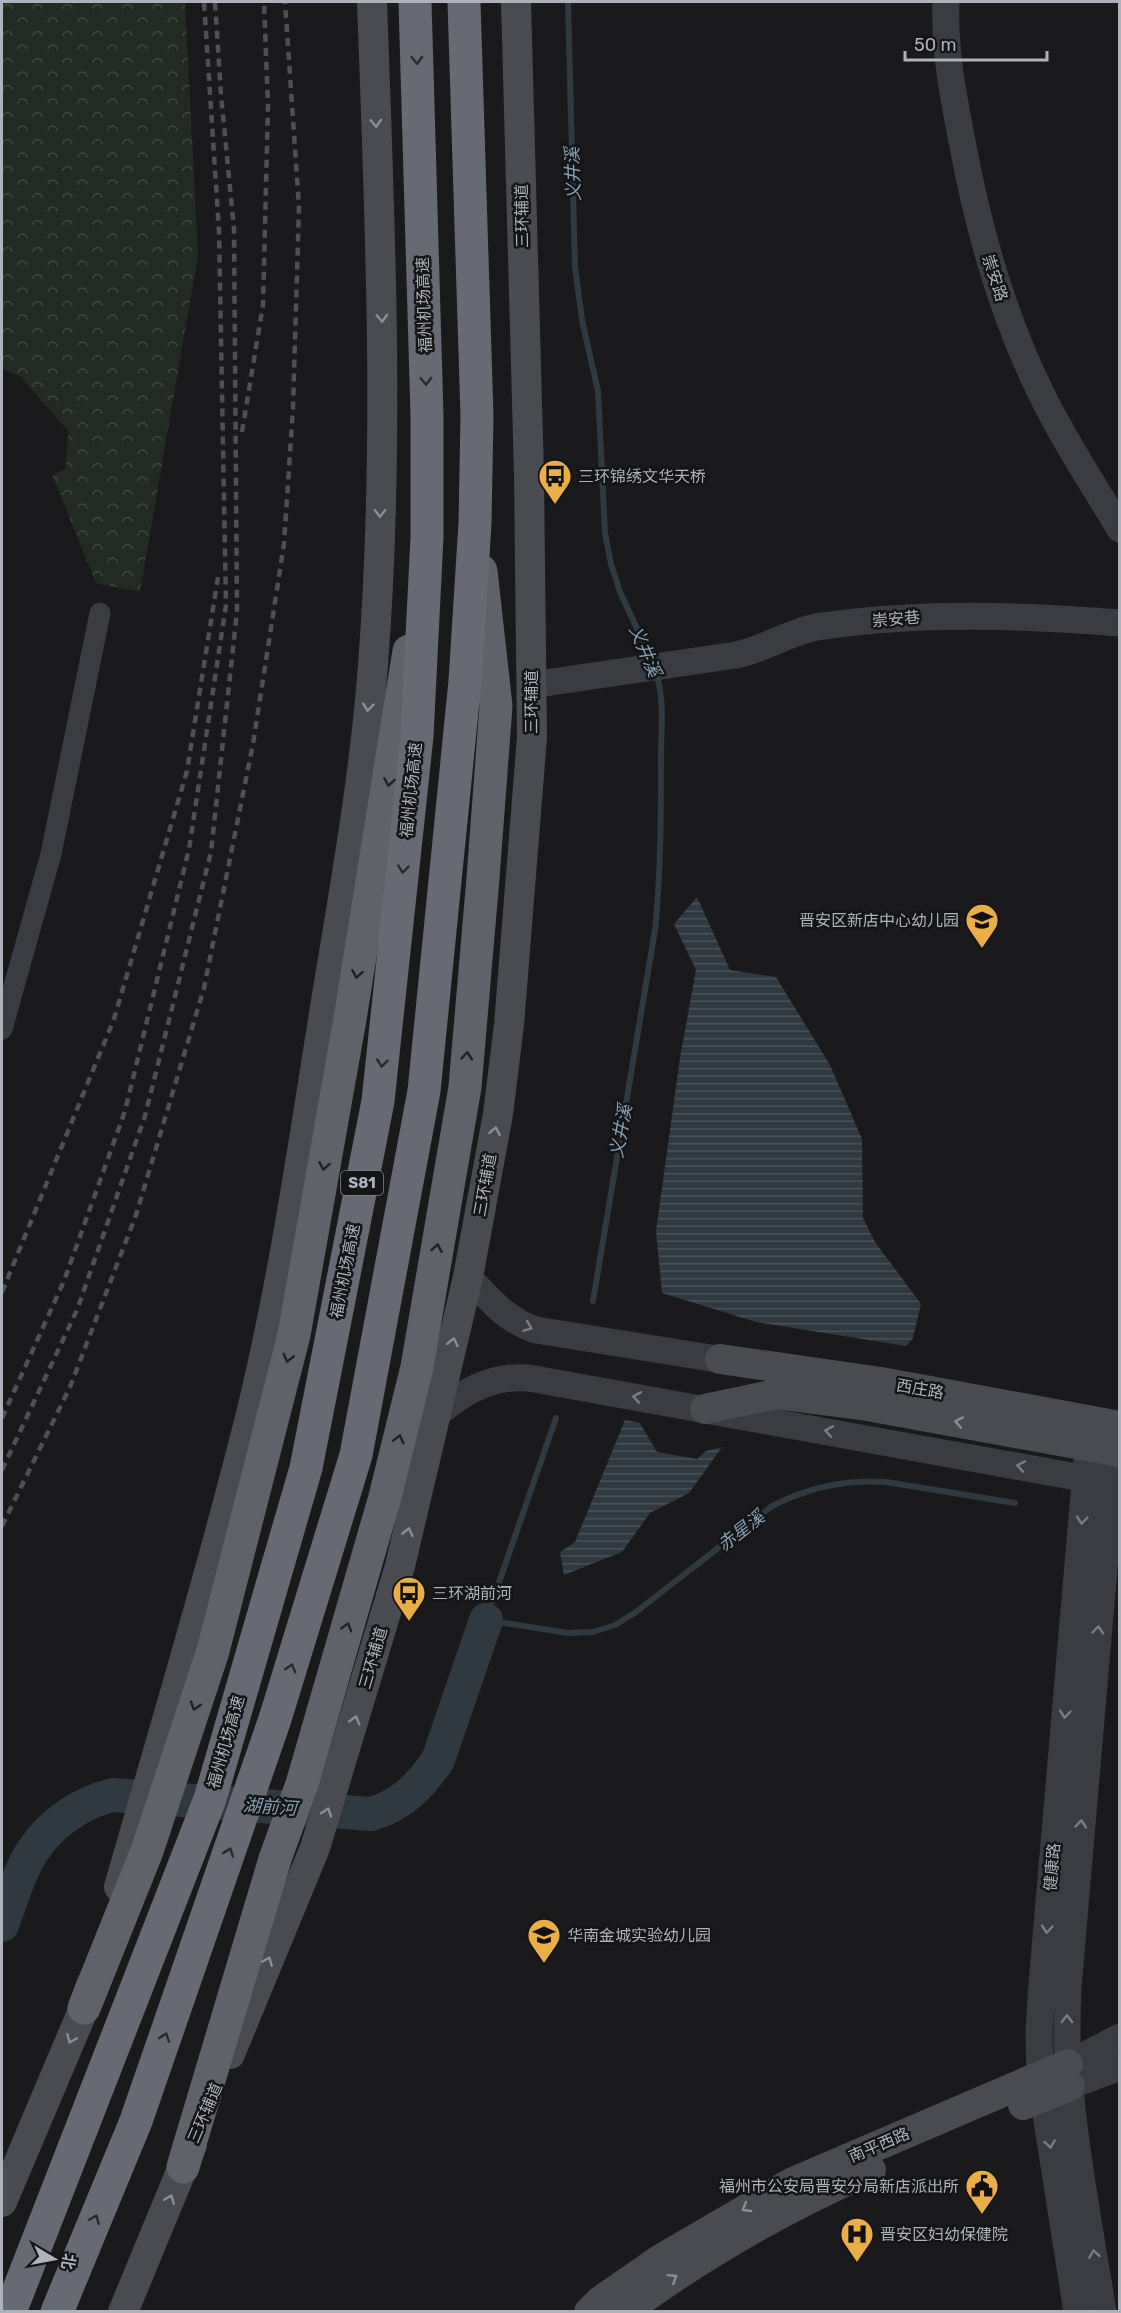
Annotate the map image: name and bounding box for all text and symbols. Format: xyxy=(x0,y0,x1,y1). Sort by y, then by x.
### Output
scale bar xyxy=(905,24,1048,62)
text: 50 m xyxy=(914,34,957,56)
one-way arrow xyxy=(411,55,423,64)
one-way arrow xyxy=(370,118,382,127)
water label: 义井溪 xyxy=(561,145,585,201)
street label: 三环辅道 xyxy=(512,184,532,248)
street label: 崇安路 xyxy=(979,252,1011,304)
street label: 福州机场高速 xyxy=(413,257,435,353)
one-way arrow xyxy=(375,313,388,322)
one-way arrow xyxy=(420,376,432,385)
bus stop icon: 三环锦绣文华天桥 xyxy=(537,458,573,505)
place label: 三环锦绣文华天桥 xyxy=(578,467,706,486)
one-way arrow xyxy=(374,508,386,517)
street label: 崇安巷 xyxy=(871,607,921,631)
water label: 义井溪 xyxy=(624,622,666,682)
street label: 三环辅道 xyxy=(522,670,541,734)
one-way arrow xyxy=(363,703,375,712)
street label: 福州机场高速 xyxy=(397,741,425,839)
one-way arrow xyxy=(384,777,396,786)
one-way arrow xyxy=(397,864,410,873)
school or university icon: 晋安区新店中心幼儿园 xyxy=(964,902,1000,949)
place label: 晋安区新店中心幼儿园 xyxy=(799,911,959,930)
one-way arrow xyxy=(351,969,364,979)
one-way arrow xyxy=(461,1051,474,1060)
one-way arrow xyxy=(377,1058,389,1067)
water label: 义井溪 xyxy=(605,1101,637,1159)
one-way arrow xyxy=(488,1126,500,1135)
street label: 三环辅道 xyxy=(470,1152,500,1218)
one-way arrow xyxy=(318,1161,331,1171)
road number: S81 xyxy=(341,1171,383,1195)
street label: 福州机场高速 xyxy=(327,1222,363,1320)
one-way arrow xyxy=(431,1244,443,1253)
one-way arrow xyxy=(522,1319,532,1332)
one-way arrow xyxy=(446,1338,459,1348)
one-way arrow xyxy=(283,1353,296,1363)
street label: 西庄路 xyxy=(895,1375,945,1403)
one-way arrow xyxy=(632,1391,642,1404)
one-way arrow xyxy=(954,1416,964,1429)
one-way arrow xyxy=(824,1425,834,1438)
one-way arrow xyxy=(392,1435,405,1445)
one-way arrow xyxy=(1016,1460,1026,1472)
water label: 赤星溪 xyxy=(713,1504,771,1556)
one-way arrow xyxy=(1076,1515,1089,1524)
one-way arrow xyxy=(401,1527,414,1537)
bus stop icon: 三环湖前河 xyxy=(391,1575,427,1622)
place label: 三环湖前河 xyxy=(432,1584,512,1603)
one-way arrow xyxy=(340,1622,352,1633)
street label: 三环辅道 xyxy=(355,1625,391,1691)
one-way arrow xyxy=(1091,1625,1104,1634)
one-way arrow xyxy=(284,1663,296,1674)
street label: 福州机场高速 xyxy=(204,1693,248,1791)
one-way arrow xyxy=(190,1700,202,1711)
one-way arrow xyxy=(1059,1710,1072,1719)
one-way arrow xyxy=(348,1715,360,1726)
water label: 湖前河 xyxy=(242,1794,301,1820)
one-way arrow xyxy=(319,1807,332,1818)
one-way arrow xyxy=(1075,1820,1088,1829)
street label: 健康路 xyxy=(1040,1842,1064,1892)
one-way arrow xyxy=(222,1848,234,1858)
school or university icon: 华南金城实验幼儿园 xyxy=(526,1917,562,1964)
one-way arrow xyxy=(1041,1925,1054,1934)
place label: 华南金城实验幼儿园 xyxy=(567,1926,711,1945)
one-way arrow xyxy=(261,1956,273,1967)
one-way arrow xyxy=(1061,2014,1073,2023)
one-way arrow xyxy=(158,2032,171,2043)
one-way arrow xyxy=(66,2033,78,2044)
street label: 三环辅道 xyxy=(184,2080,226,2146)
street label: 南平西路 xyxy=(846,2124,912,2166)
one-way arrow xyxy=(1044,2140,1056,2149)
public building icon: 福州市公安局晋安分局新店派出所 xyxy=(964,2168,1000,2215)
place label: 福州市公安局晋安分局新店派出所 xyxy=(719,2177,959,2196)
one-way arrow xyxy=(163,2194,175,2205)
one-way arrow xyxy=(742,2200,752,2212)
one-way arrow xyxy=(88,2214,100,2225)
hospital icon: 晋安区妇幼保健院 xyxy=(839,2216,875,2263)
place label: 晋安区妇幼保健院 xyxy=(880,2225,1008,2244)
north arrow xyxy=(24,2229,84,2289)
one-way arrow xyxy=(1088,2249,1100,2258)
text: 北 xyxy=(58,2252,79,2271)
one-way arrow xyxy=(666,2274,677,2285)

